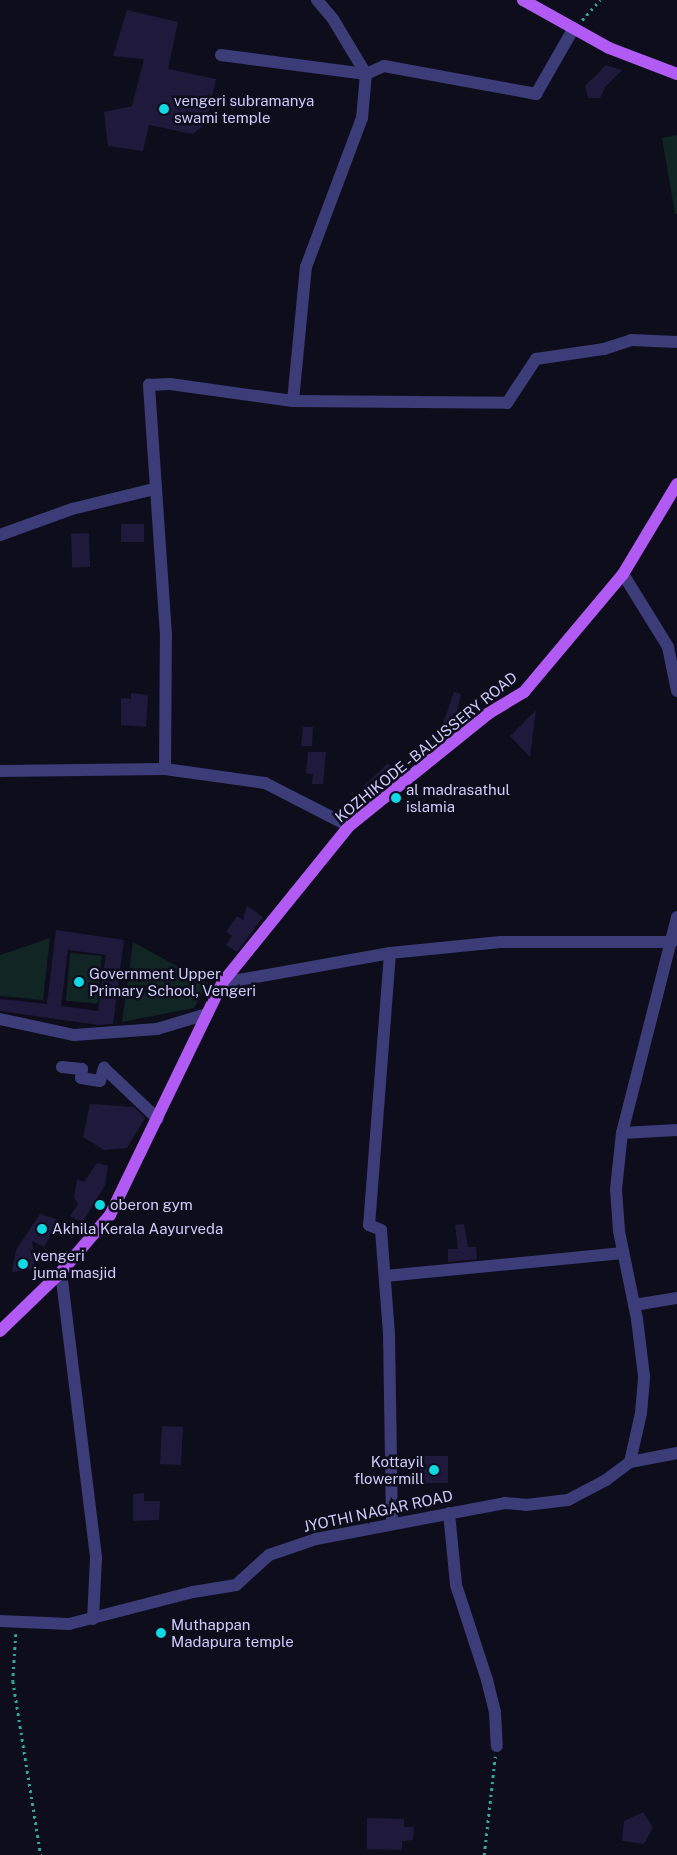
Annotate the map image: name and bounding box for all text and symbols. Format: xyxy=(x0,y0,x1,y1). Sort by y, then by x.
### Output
place label: vengeri subramanya swami temple xyxy=(174,91,314,126)
marker: vengeri subramanya swami temple xyxy=(158,103,170,115)
street label: KOZHIKODE - BALUSSERY ROAD xyxy=(330,667,522,827)
place label: al madrasathul islamia xyxy=(406,780,510,815)
marker: al madrasathul islamia xyxy=(390,792,402,804)
place label: Government Upper Primary School, Vengeri xyxy=(89,964,257,999)
marker: Government Upper Primary School, Vengeri xyxy=(73,976,85,988)
place label: oberon gym xyxy=(110,1196,193,1214)
marker: oberon gym xyxy=(94,1199,106,1211)
place label: Akhila Kerala Aayurveda xyxy=(52,1220,223,1238)
marker: Akhila Kerala Aayurveda xyxy=(36,1223,48,1235)
place label: vengeri juma masjid xyxy=(33,1246,116,1281)
marker: vengeri juma masjid xyxy=(17,1258,29,1270)
place label: Kottayil flowermill xyxy=(354,1452,424,1487)
marker: Kottayil flowermill xyxy=(428,1464,440,1476)
street label: JYOTHI NAGAR ROAD xyxy=(302,1486,454,1536)
place label: Muthappan Madapura temple xyxy=(171,1615,294,1650)
marker: Muthappan Madapura temple xyxy=(155,1627,167,1639)

